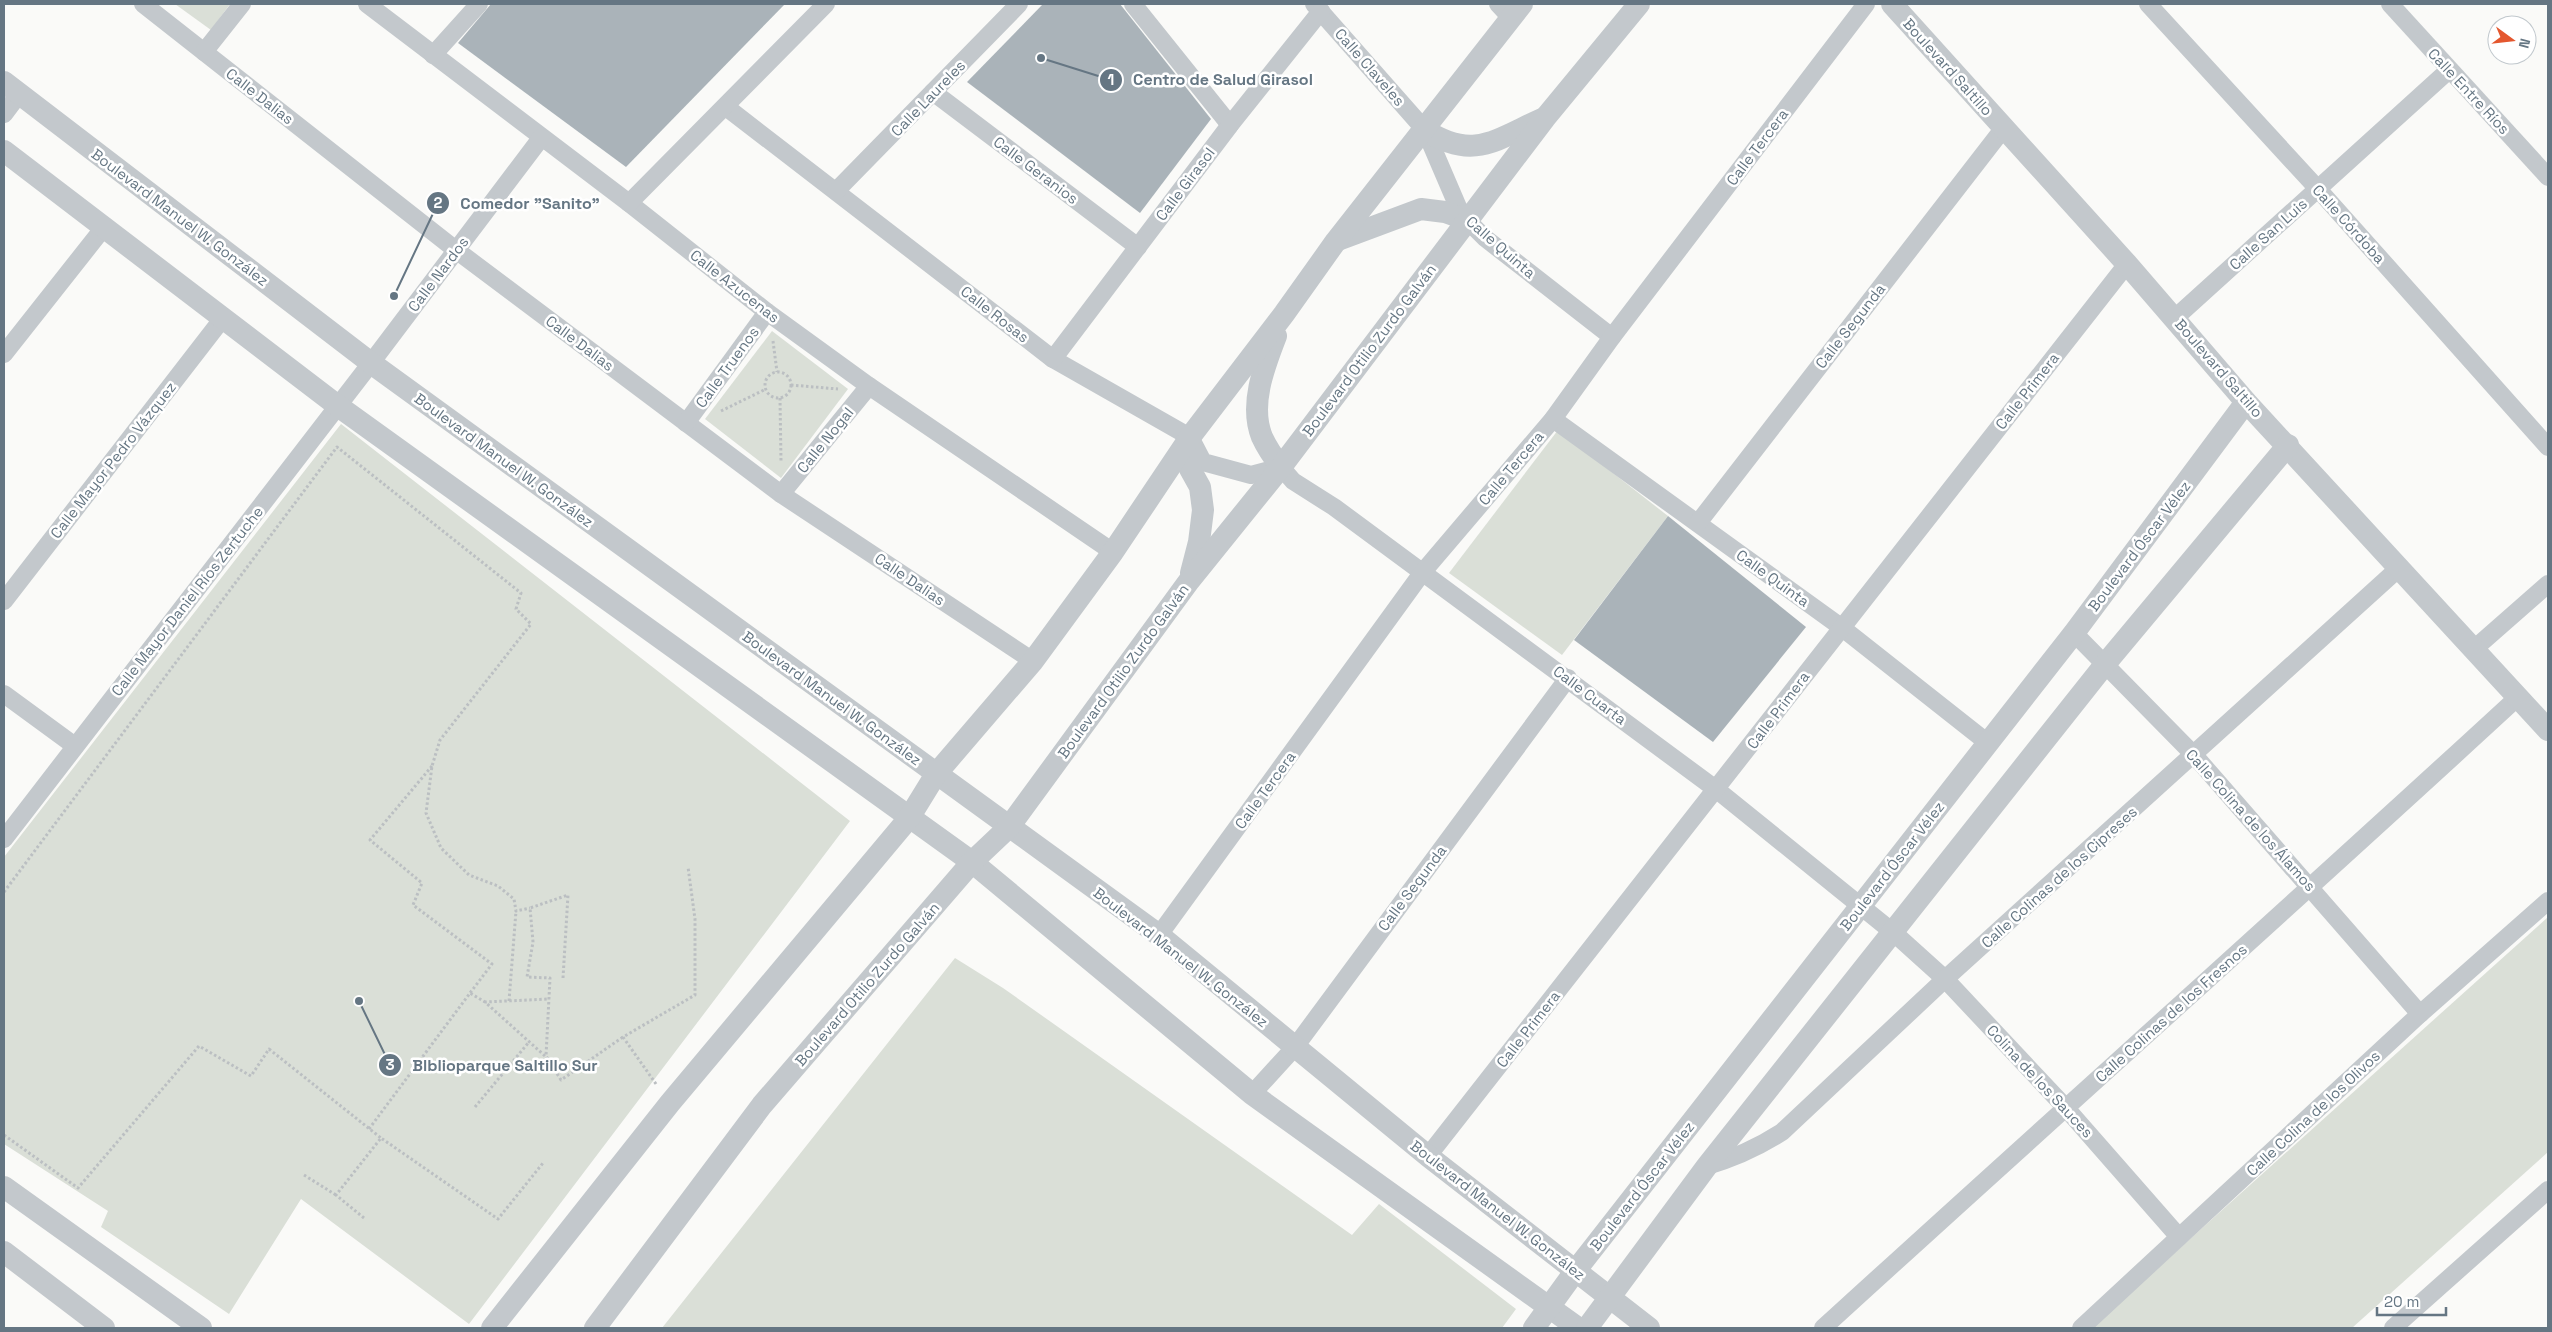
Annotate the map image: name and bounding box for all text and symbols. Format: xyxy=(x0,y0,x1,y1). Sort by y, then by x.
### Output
street label: Boulevard Saltillo xyxy=(1899,14,1997,120)
north arrow xyxy=(2487,15,2537,65)
street label: Calle Claveles xyxy=(1331,24,1409,110)
text: N xyxy=(2515,36,2534,50)
street label: Calle Entre Ríos xyxy=(2424,44,2514,138)
street label: Calle Laureles xyxy=(887,56,969,140)
street label: Calle Dalias xyxy=(222,64,298,128)
callout: Centro de Salud Girasol xyxy=(1099,64,1323,95)
text: Centro de Salud Girasol xyxy=(1133,69,1313,90)
text: 1 xyxy=(1108,70,1114,89)
street label: Calle Tercera xyxy=(1722,104,1792,189)
street label: Calle Geranios xyxy=(990,132,1082,208)
street label: Boulevard Manuel W. González xyxy=(88,144,272,290)
street label: Calle Girasol xyxy=(1151,144,1219,224)
street label: Calle Córdoba xyxy=(2309,181,2390,268)
callout: Comedor "Sanito" xyxy=(426,187,610,218)
text: 2 xyxy=(434,193,443,212)
text: Comedor "Sanito" xyxy=(460,193,600,214)
street label: Calle San Luis xyxy=(2225,194,2311,274)
street label: Calle Quinta xyxy=(1462,212,1540,283)
street label: Calle Nardos xyxy=(404,233,472,315)
street label: Calle Azucenas xyxy=(687,245,784,327)
street label: Boulevard Otilio Zurdo Galván xyxy=(1298,260,1440,440)
street label: Calle Segunda xyxy=(1811,279,1889,372)
street label: Calle Rosas xyxy=(957,281,1033,347)
street label: Calle Dalias xyxy=(542,311,618,375)
street label: Boulevard Saltillo xyxy=(2171,315,2267,421)
street label: Calle Truenos xyxy=(691,323,763,411)
street label: Calle Primera xyxy=(1991,348,2063,433)
street label: Calle Mayor Pedro Vázquez xyxy=(46,378,180,542)
street label: Boulevard Manuel W. González xyxy=(411,389,597,531)
street label: Calle Nogal xyxy=(793,403,857,477)
street label: Calle Tercera xyxy=(1474,427,1548,509)
street label: Boulevard Óscar Vélez xyxy=(2084,477,2194,615)
street label: Calle Mayor Daniel Ríos Zertuche xyxy=(107,502,267,700)
street label: Calle Quinta xyxy=(1733,545,1814,611)
street label: Calle Dalias xyxy=(871,549,949,609)
street label: Boulevard Otilio Zurdo Galván xyxy=(1053,580,1193,762)
street label: Boulevard Manuel W. González xyxy=(739,627,925,769)
street label: Calle Cuarta xyxy=(1550,661,1631,729)
street label: Calle Primera xyxy=(1743,667,1814,753)
street label: Calle Colina de los Álamos xyxy=(2182,745,2320,895)
street label: Calle Tercera xyxy=(1230,747,1300,833)
street label: Boulevard Óscar Vélez xyxy=(1836,798,1948,934)
street label: Calle Colinas de los Cipreses xyxy=(1977,802,2141,952)
street label: Calle Segunda xyxy=(1374,841,1451,935)
street label: Boulevard Manuel W. González xyxy=(1090,883,1272,1031)
street label: Boulevard Otilio Zurdo Galván xyxy=(791,898,943,1070)
street label: Calle Colinas de los Fresnos xyxy=(2091,940,2251,1086)
street label: Calle Primera xyxy=(1492,986,1564,1071)
street label: Colina de los Sauces xyxy=(1983,1021,2097,1142)
street label: Calle Colina de los Olivos xyxy=(2242,1046,2384,1180)
callout: Blblioparque Saltillo Sur xyxy=(377,1049,608,1080)
text: 3 xyxy=(385,1055,395,1074)
text: Blblioparque Saltillo Sur xyxy=(412,1055,598,1076)
street label: Boulevard Óscar Vélez xyxy=(1586,1118,1698,1254)
street label: Boulevard Manuel W. González xyxy=(1407,1136,1589,1284)
scale bar xyxy=(2377,1284,2446,1316)
text: 20 m xyxy=(2384,1292,2419,1311)

